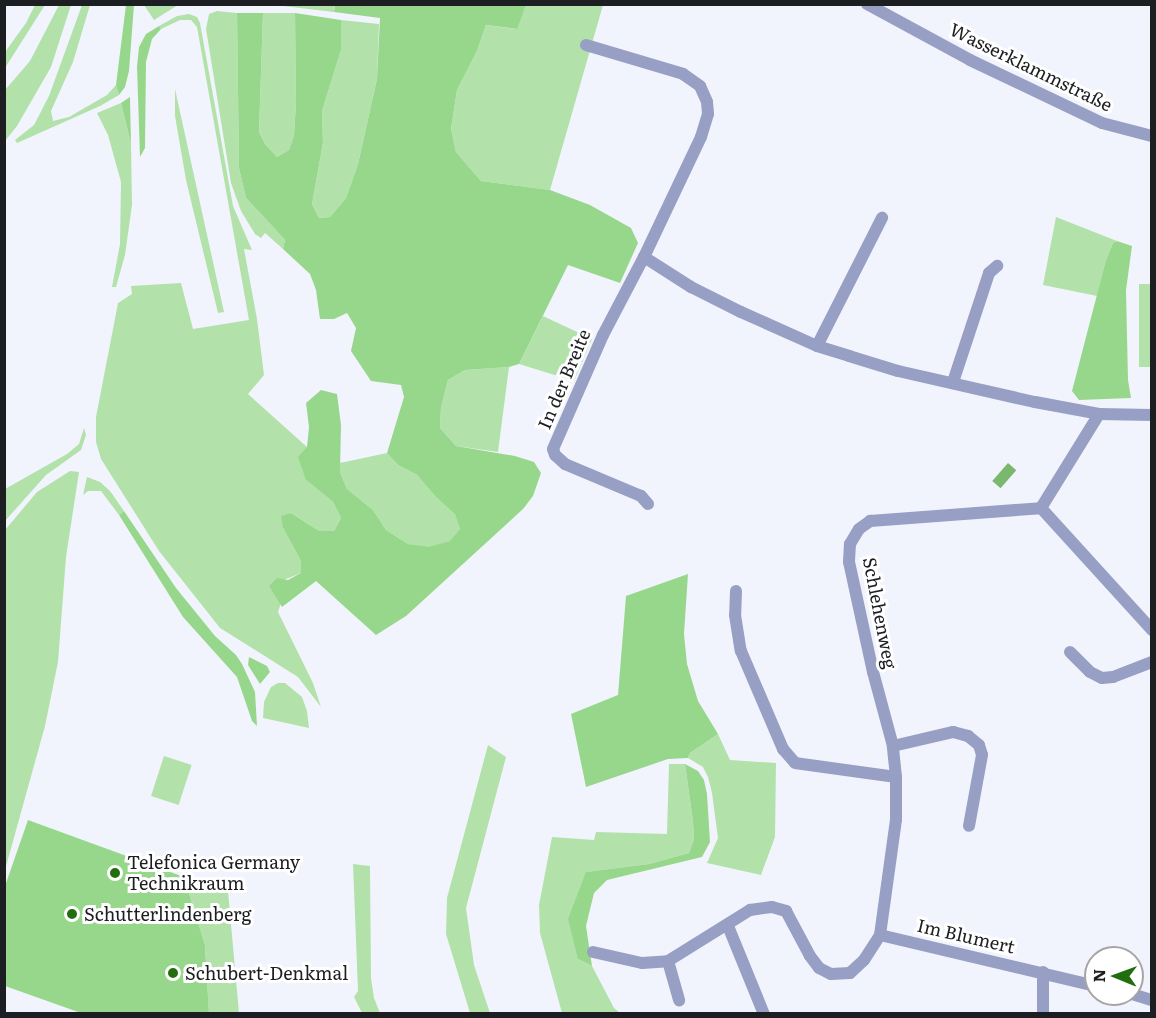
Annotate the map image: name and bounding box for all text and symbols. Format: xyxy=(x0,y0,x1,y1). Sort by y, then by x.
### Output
street label: Wasserklammstraße xyxy=(946,18,1116,116)
street label: In der Breite xyxy=(533,326,595,432)
street label: Schlehenweg xyxy=(859,555,901,671)
place label: Telefonica Germany Technikraum xyxy=(127,852,300,894)
marker: Telefonica Germany Technikraum xyxy=(108,866,122,880)
place label: Schutterlindenberg xyxy=(84,903,252,925)
marker: Schutterlindenberg xyxy=(65,907,79,921)
street label: Im Blumert xyxy=(915,914,1017,958)
north arrow xyxy=(1084,946,1144,1006)
place label: Schubert-Denkmal xyxy=(185,962,348,984)
marker: Schubert-Denkmal xyxy=(166,966,180,980)
text: N xyxy=(1086,969,1110,983)

